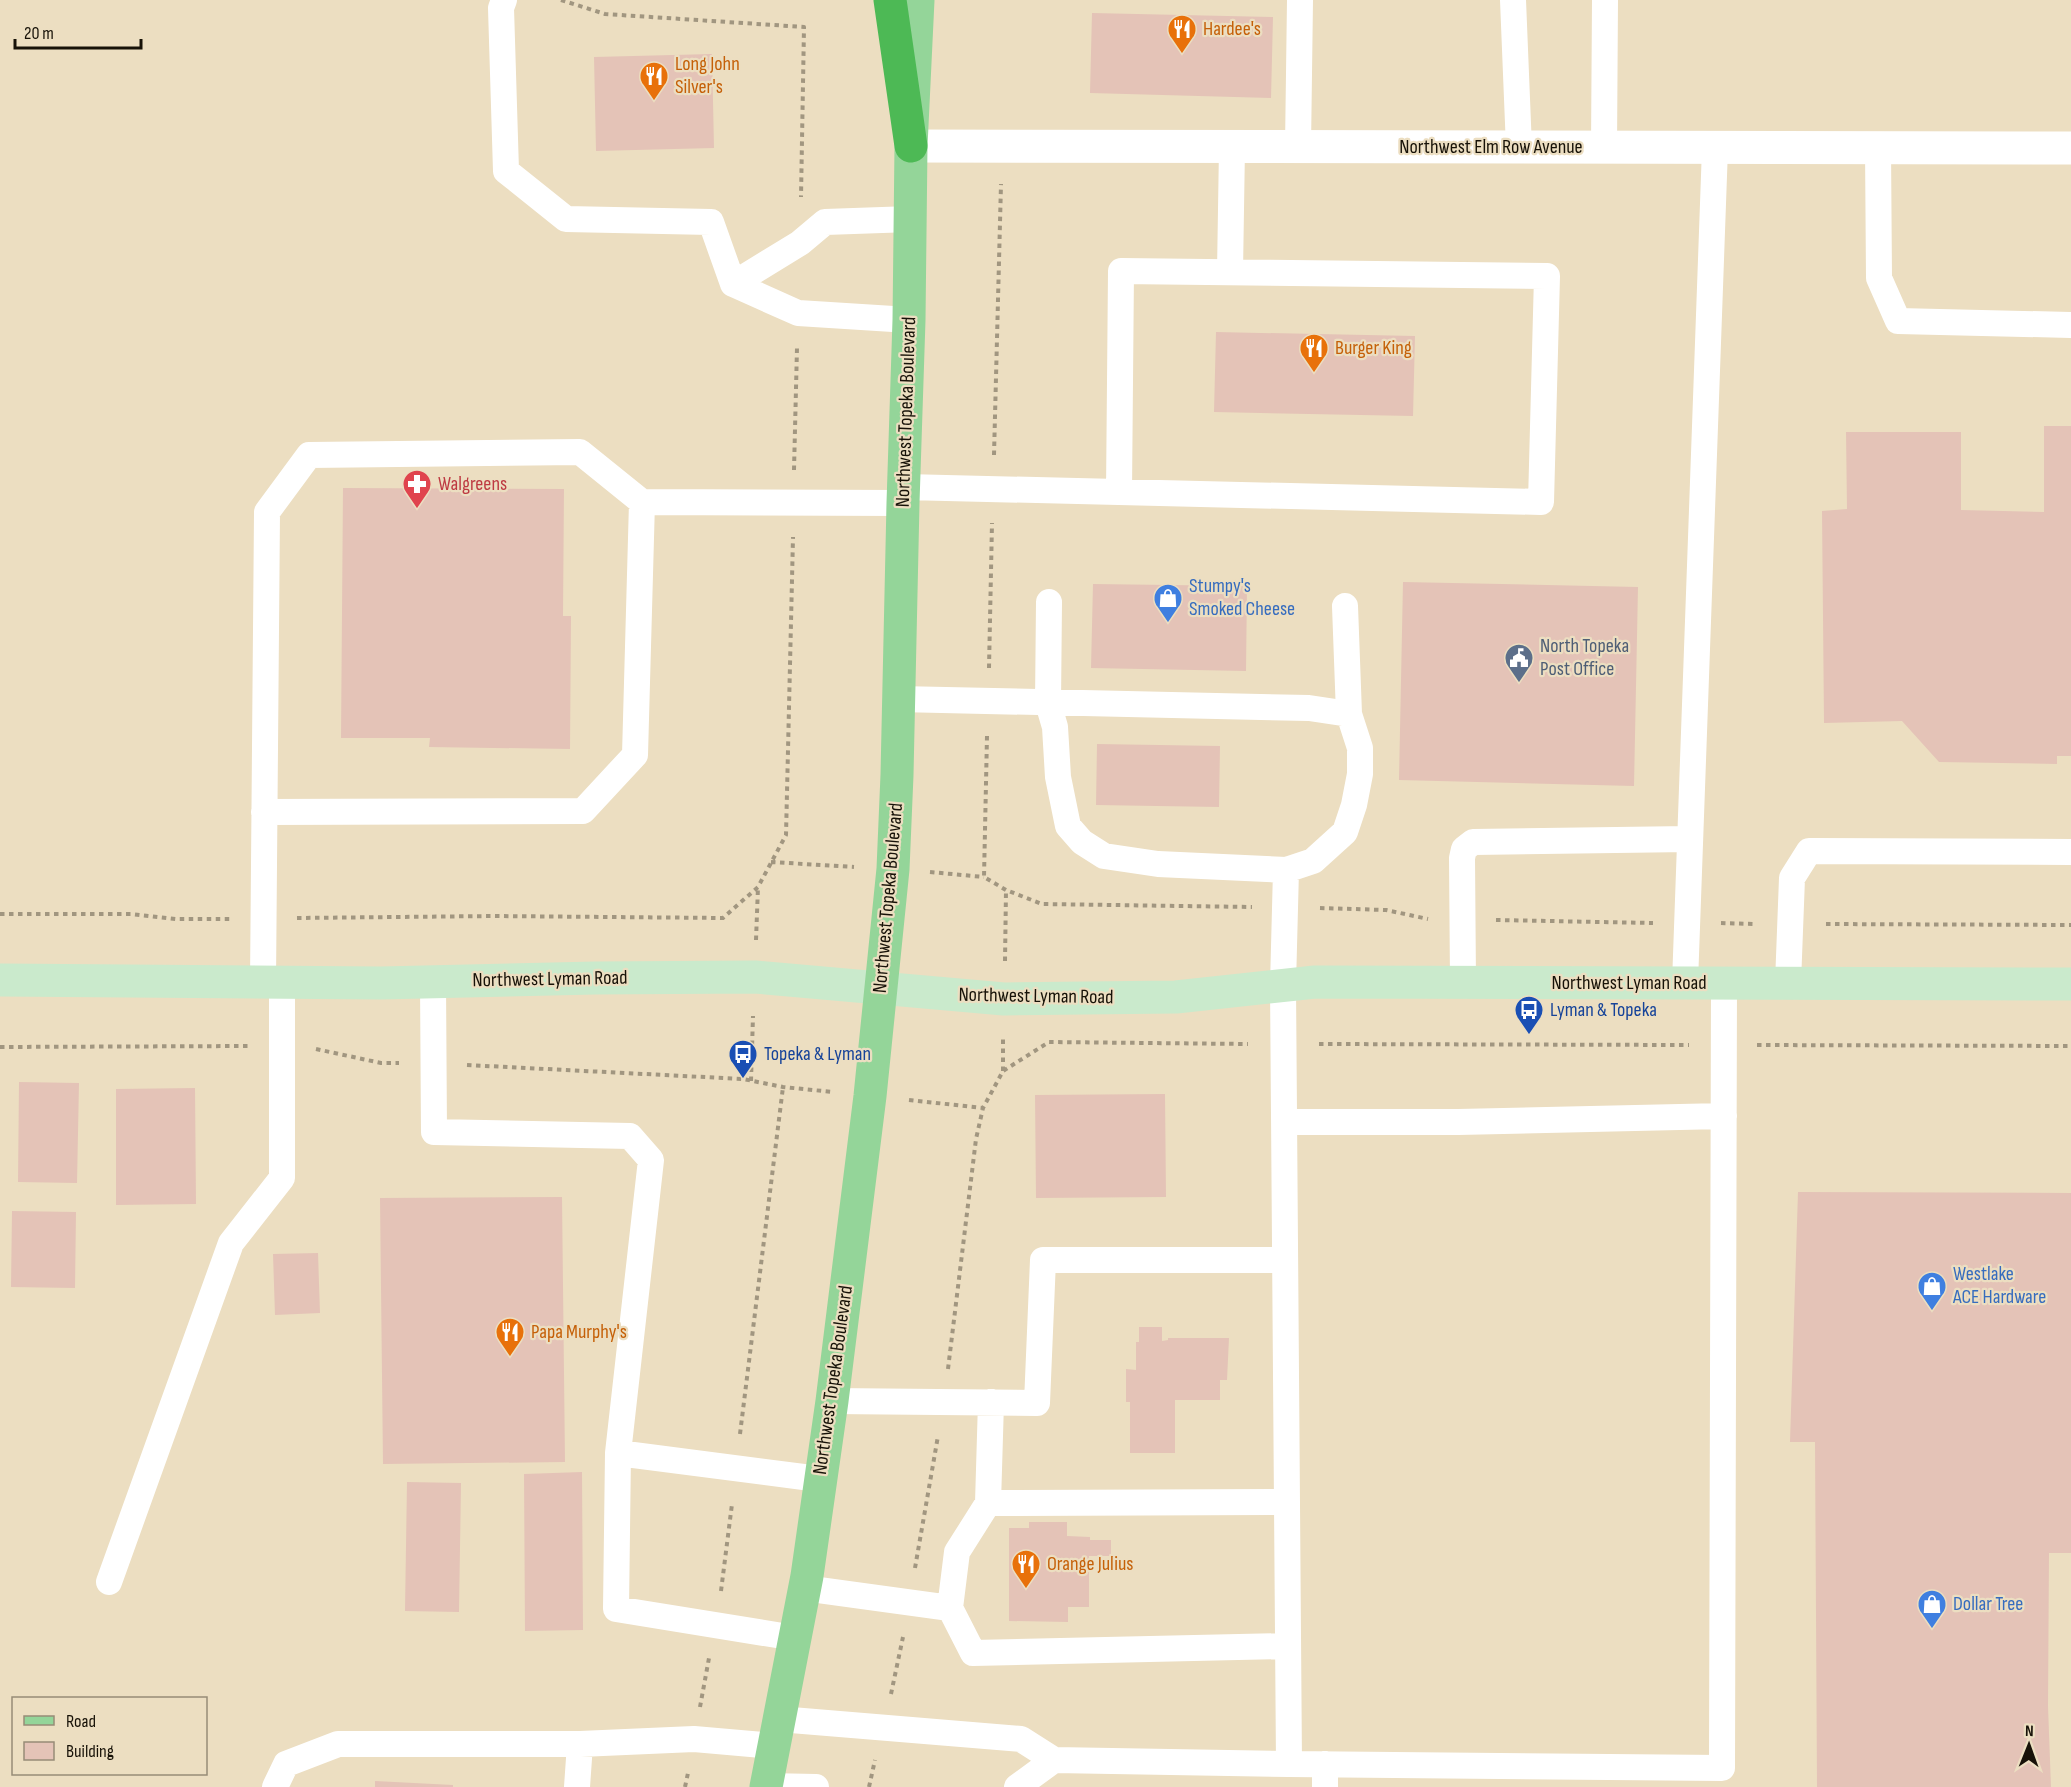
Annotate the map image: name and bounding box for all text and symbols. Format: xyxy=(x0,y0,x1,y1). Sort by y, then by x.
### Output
scale bar xyxy=(15,12,141,50)
restaurant icon: Hardee's xyxy=(1166,13,1198,55)
place label: Hardee's xyxy=(1203,17,1261,41)
text: 20 m xyxy=(24,23,54,44)
place label: Long John Silver's xyxy=(675,52,740,99)
restaurant icon: Long John Silver's xyxy=(638,60,670,102)
street label: Northwest Elm Row Avenue xyxy=(1399,135,1583,159)
street label: Northwest Topeka Boulevard xyxy=(891,316,921,508)
restaurant icon: Burger King xyxy=(1298,332,1330,374)
place label: Burger King xyxy=(1335,336,1412,360)
pharmacy icon: Walgreens xyxy=(401,468,433,510)
place label: Walgreens xyxy=(438,472,507,496)
place label: Stumpy's Smoked Cheese xyxy=(1189,574,1295,621)
shop icon: Stumpy's Smoked Cheese xyxy=(1152,582,1184,624)
place label: North Topeka Post Office xyxy=(1540,634,1629,681)
public building icon: North Topeka Post Office xyxy=(1503,642,1535,684)
street label: Northwest Topeka Boulevard xyxy=(868,802,908,994)
street label: Northwest Lyman Road xyxy=(472,966,628,992)
street label: Northwest Lyman Road xyxy=(1551,971,1707,995)
street label: Northwest Lyman Road xyxy=(958,983,1114,1009)
bus stop icon: Lyman & Topeka xyxy=(1513,994,1545,1036)
place label: Lyman & Topeka xyxy=(1550,998,1657,1022)
bus stop icon: Topeka & Lyman xyxy=(727,1038,759,1080)
place label: Topeka & Lyman xyxy=(764,1042,871,1066)
place label: Westlake ACE Hardware xyxy=(1952,1262,2046,1309)
shop icon: Westlake ACE Hardware xyxy=(1916,1270,1948,1312)
street label: Northwest Topeka Boulevard xyxy=(808,1284,858,1476)
restaurant icon: Papa Murphy's xyxy=(494,1316,526,1358)
place label: Papa Murphy's xyxy=(531,1320,627,1344)
restaurant icon: Orange Julius xyxy=(1010,1548,1042,1590)
place label: Orange Julius xyxy=(1047,1552,1134,1576)
shop icon: Dollar Tree xyxy=(1916,1588,1948,1630)
place label: Dollar Tree xyxy=(1953,1592,2023,1616)
legend xyxy=(12,1697,207,1775)
text: Road xyxy=(66,1711,96,1732)
north arrow xyxy=(1999,1715,2059,1775)
text: N xyxy=(2025,1722,2034,1741)
text: Building xyxy=(66,1741,114,1762)

